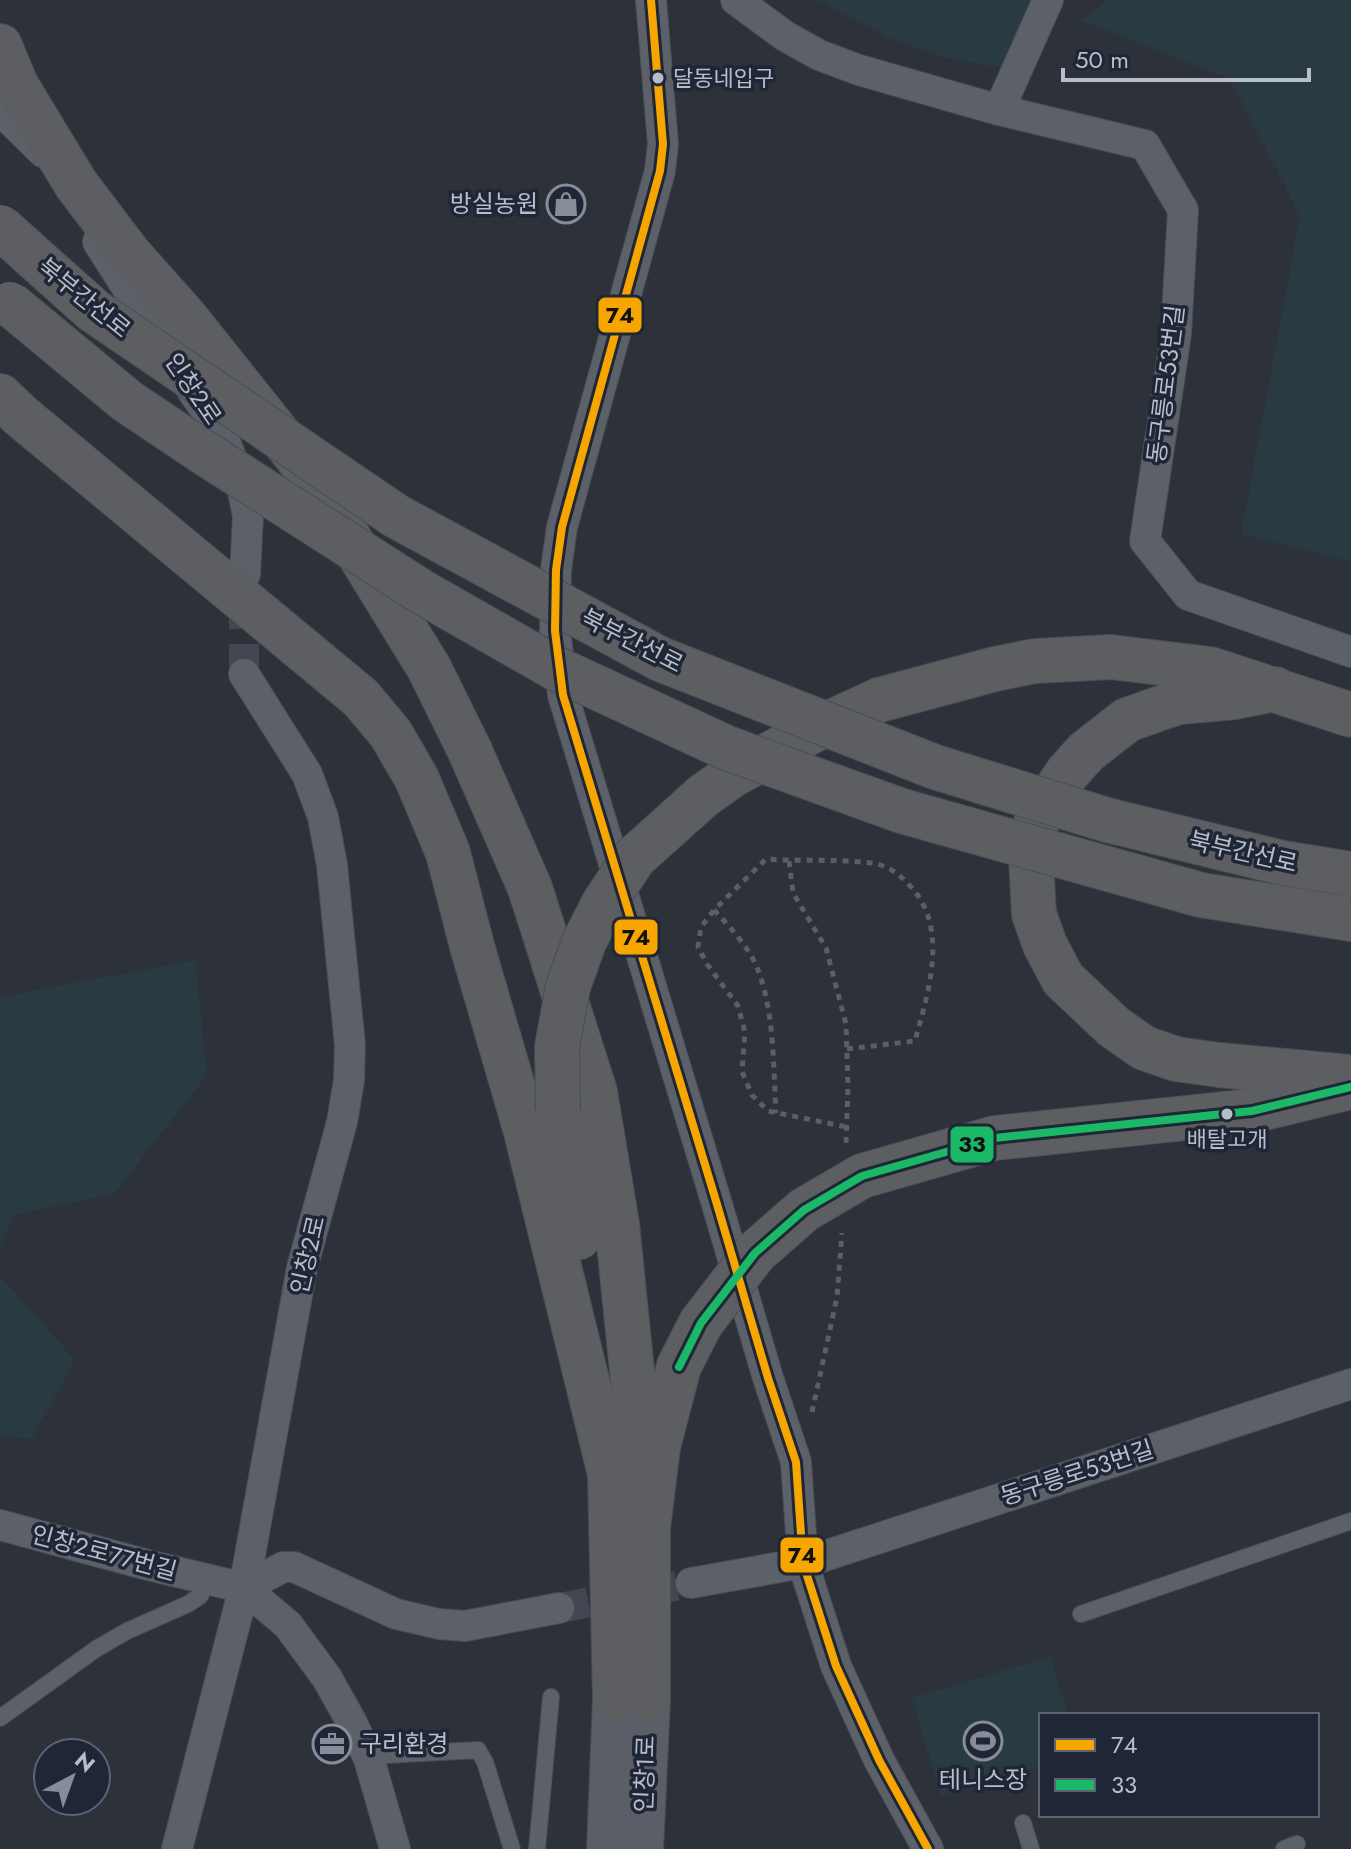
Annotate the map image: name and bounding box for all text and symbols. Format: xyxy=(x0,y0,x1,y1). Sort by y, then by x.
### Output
scale bar xyxy=(1063,32,1309,82)
text: 50 m xyxy=(1075,42,1129,77)
place label: 달동네입구 xyxy=(673,62,774,94)
marker: 달동네입구 xyxy=(650,70,666,86)
shop icon: 방실농원 xyxy=(545,183,587,225)
place label: 방실농원 xyxy=(450,186,538,221)
street label: 북부간선로 xyxy=(30,249,138,346)
line badge: 74 xyxy=(597,296,643,334)
text: 74 xyxy=(606,299,634,331)
street label: 동구릉로53번길 xyxy=(1138,303,1193,465)
street label: 인창2로 xyxy=(157,346,230,432)
street label: 북부간선로 xyxy=(575,600,689,681)
street label: 북부간선로 xyxy=(1185,822,1301,881)
line badge: 74 xyxy=(613,918,659,956)
text: 74 xyxy=(622,921,650,953)
marker: 배탈고개 xyxy=(1219,1106,1235,1122)
place label: 배탈고개 xyxy=(1187,1123,1267,1155)
line badge: 33 xyxy=(949,1125,995,1164)
text: 33 xyxy=(958,1128,986,1160)
street label: 인창2로 xyxy=(281,1212,334,1298)
street label: 동구릉로53번길 xyxy=(996,1431,1158,1514)
street label: 인창2로77번길 xyxy=(28,1516,181,1589)
line badge: 74 xyxy=(779,1536,825,1574)
text: 74 xyxy=(788,1539,816,1571)
legend xyxy=(1039,1713,1319,1817)
sports icon: 테니스장 xyxy=(962,1720,1004,1762)
office icon: 구리환경 xyxy=(311,1723,353,1765)
place label: 구리환경 xyxy=(360,1726,448,1761)
text: 74 xyxy=(1111,1727,1138,1762)
street label: 인창1로 xyxy=(626,1735,663,1813)
north arrow xyxy=(32,1737,112,1817)
text: N xyxy=(68,1744,102,1780)
place label: 테니스장 xyxy=(939,1762,1027,1797)
text: 33 xyxy=(1111,1767,1137,1802)

